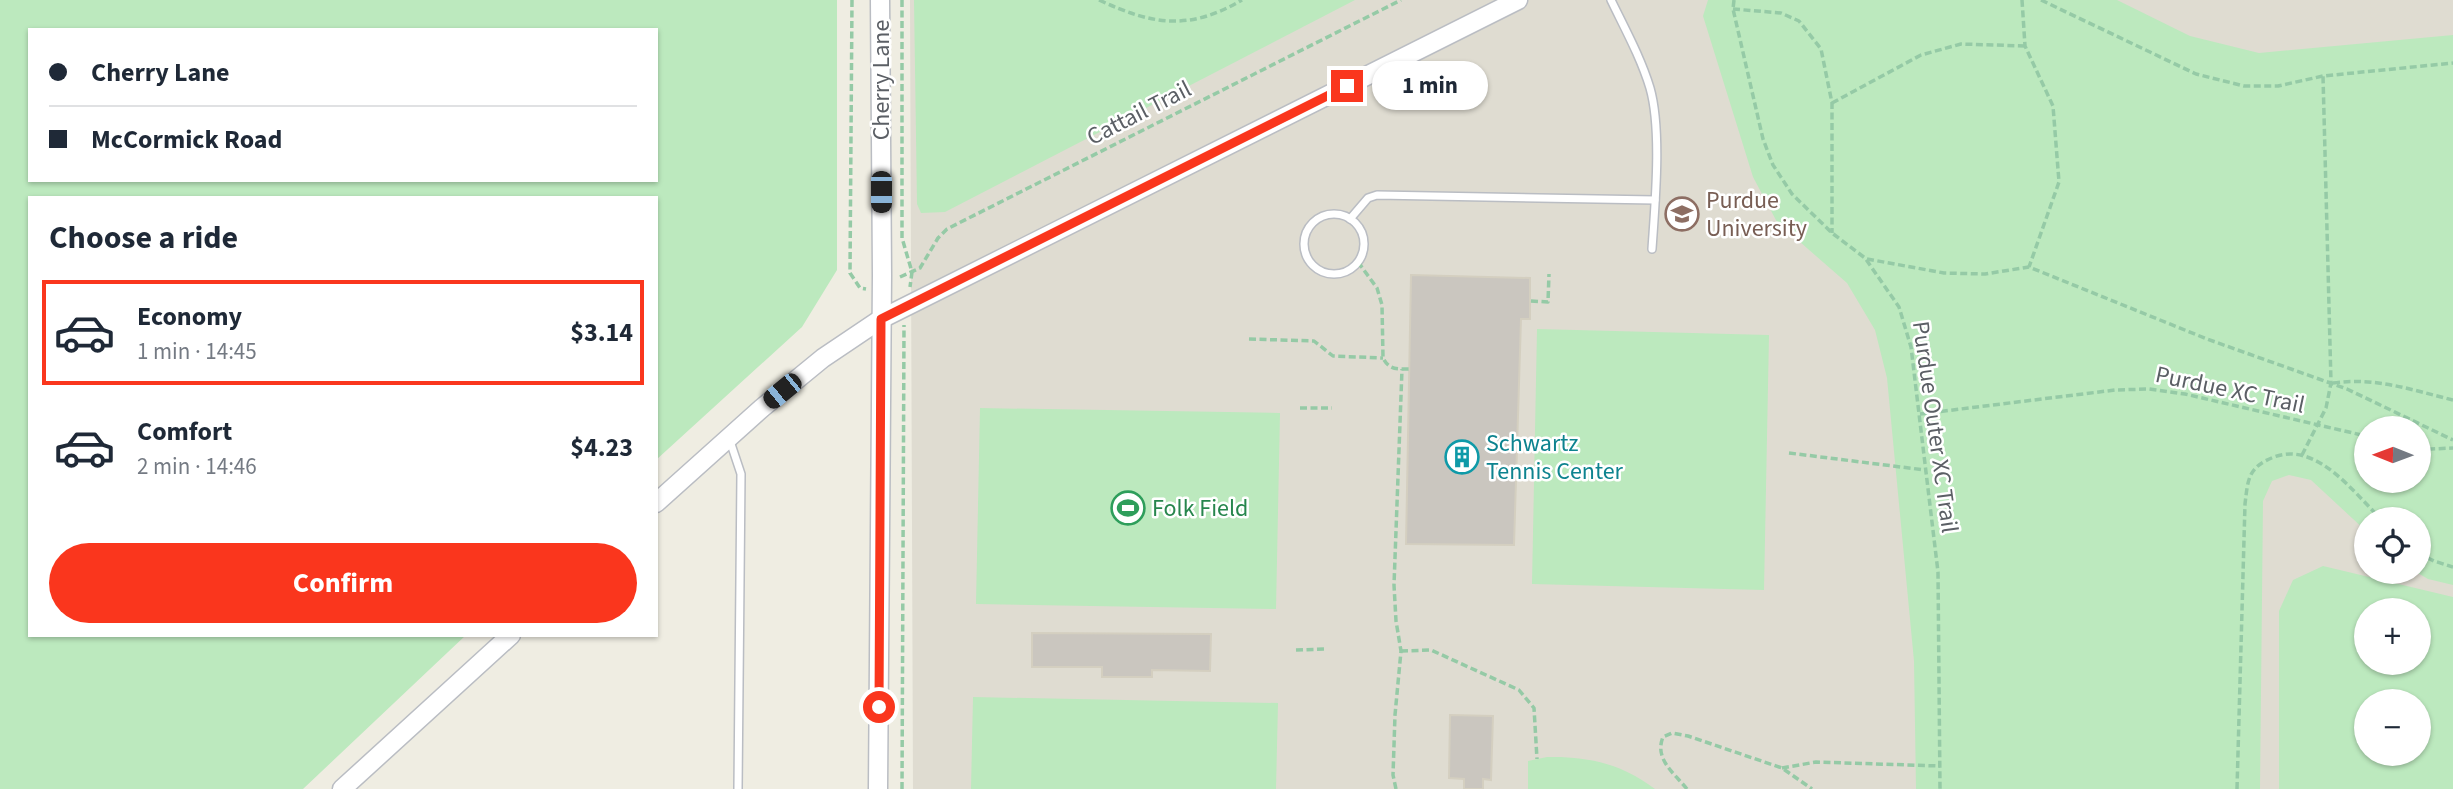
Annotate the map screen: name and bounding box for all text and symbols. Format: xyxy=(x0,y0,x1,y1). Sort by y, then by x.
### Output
street label: Cherry Lane xyxy=(864,20,899,140)
text: Cherry Lane xyxy=(91,54,230,91)
callout: 1 min xyxy=(1372,62,1487,110)
text: 1 min xyxy=(1402,69,1458,102)
route end xyxy=(1331,70,1363,102)
street label: Cattail Trail xyxy=(1081,72,1197,154)
text: McCormick Road xyxy=(91,121,282,158)
car xyxy=(871,171,892,213)
place label: Purdue University xyxy=(1706,183,1807,246)
school or university icon: Purdue University xyxy=(1663,195,1701,233)
text: Choose a ride xyxy=(49,215,238,261)
text: Economy xyxy=(137,298,242,335)
icon: car xyxy=(53,301,116,364)
text: $3.14 xyxy=(570,314,633,351)
street label: Purdue Outer XC Trail xyxy=(1903,319,1967,535)
text: 1 min · 14:45 xyxy=(137,335,257,368)
street label: Purdue XC Trail xyxy=(2152,357,2308,423)
car xyxy=(760,370,805,412)
text: Comfort xyxy=(137,413,232,450)
icon: car xyxy=(53,416,116,479)
north arrow xyxy=(2354,416,2431,494)
map controls xyxy=(2354,416,2431,766)
place label: Schwartz Tennis Center xyxy=(1486,426,1624,489)
text: $4.23 xyxy=(570,429,633,466)
building icon: Schwartz Tennis Center xyxy=(1443,438,1481,476)
text: 2 min · 14:46 xyxy=(137,450,257,483)
sports icon: Folk Field xyxy=(1109,489,1147,527)
place label: Folk Field xyxy=(1152,491,1248,526)
button: locate xyxy=(2354,507,2431,584)
button: Confirm xyxy=(49,543,637,623)
button: + xyxy=(2354,598,2431,675)
button: − xyxy=(2354,689,2431,766)
route start xyxy=(863,691,895,723)

